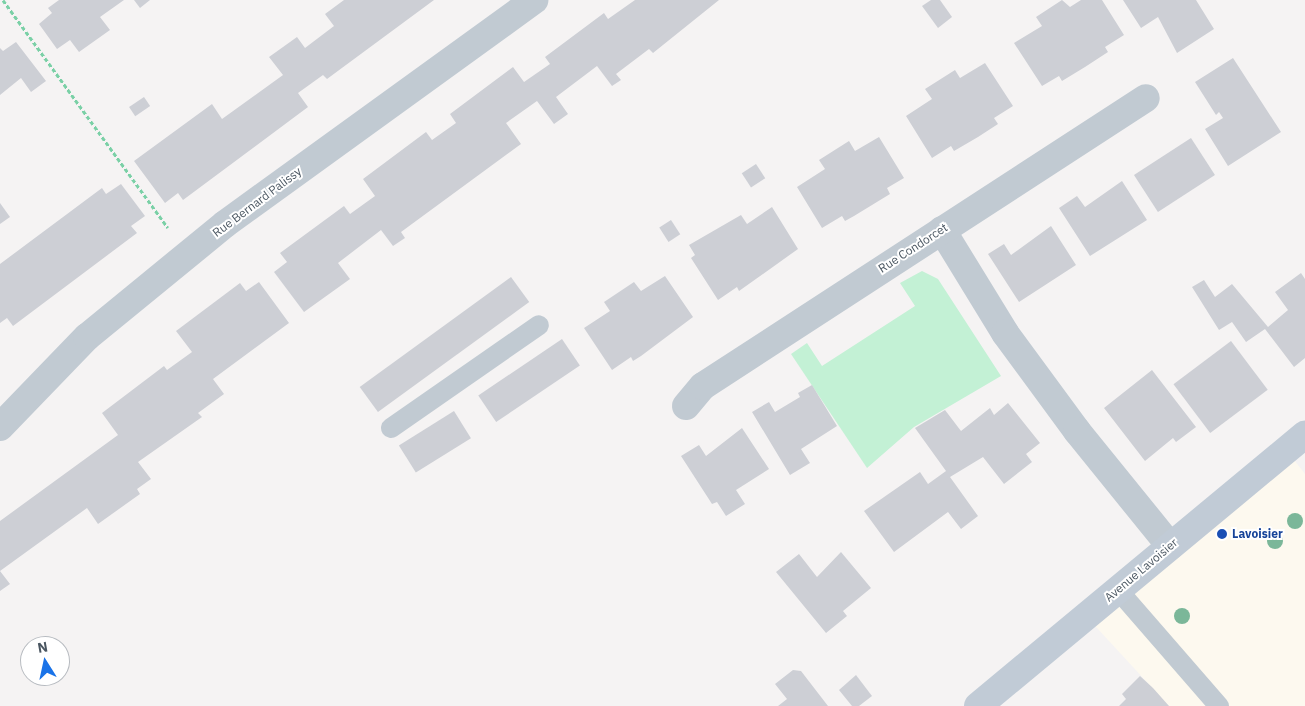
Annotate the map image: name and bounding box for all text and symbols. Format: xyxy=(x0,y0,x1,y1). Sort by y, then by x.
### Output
street label: Rue Bernard Palissy xyxy=(210,164,304,240)
street label: Rue Condorcet xyxy=(876,220,950,276)
place label: Lavoisier xyxy=(1232,527,1283,541)
marker: Lavoisier xyxy=(1216,528,1228,540)
street label: Avenue Lavoisier xyxy=(1102,535,1180,605)
north arrow xyxy=(20,636,70,686)
text: N xyxy=(36,637,49,657)

